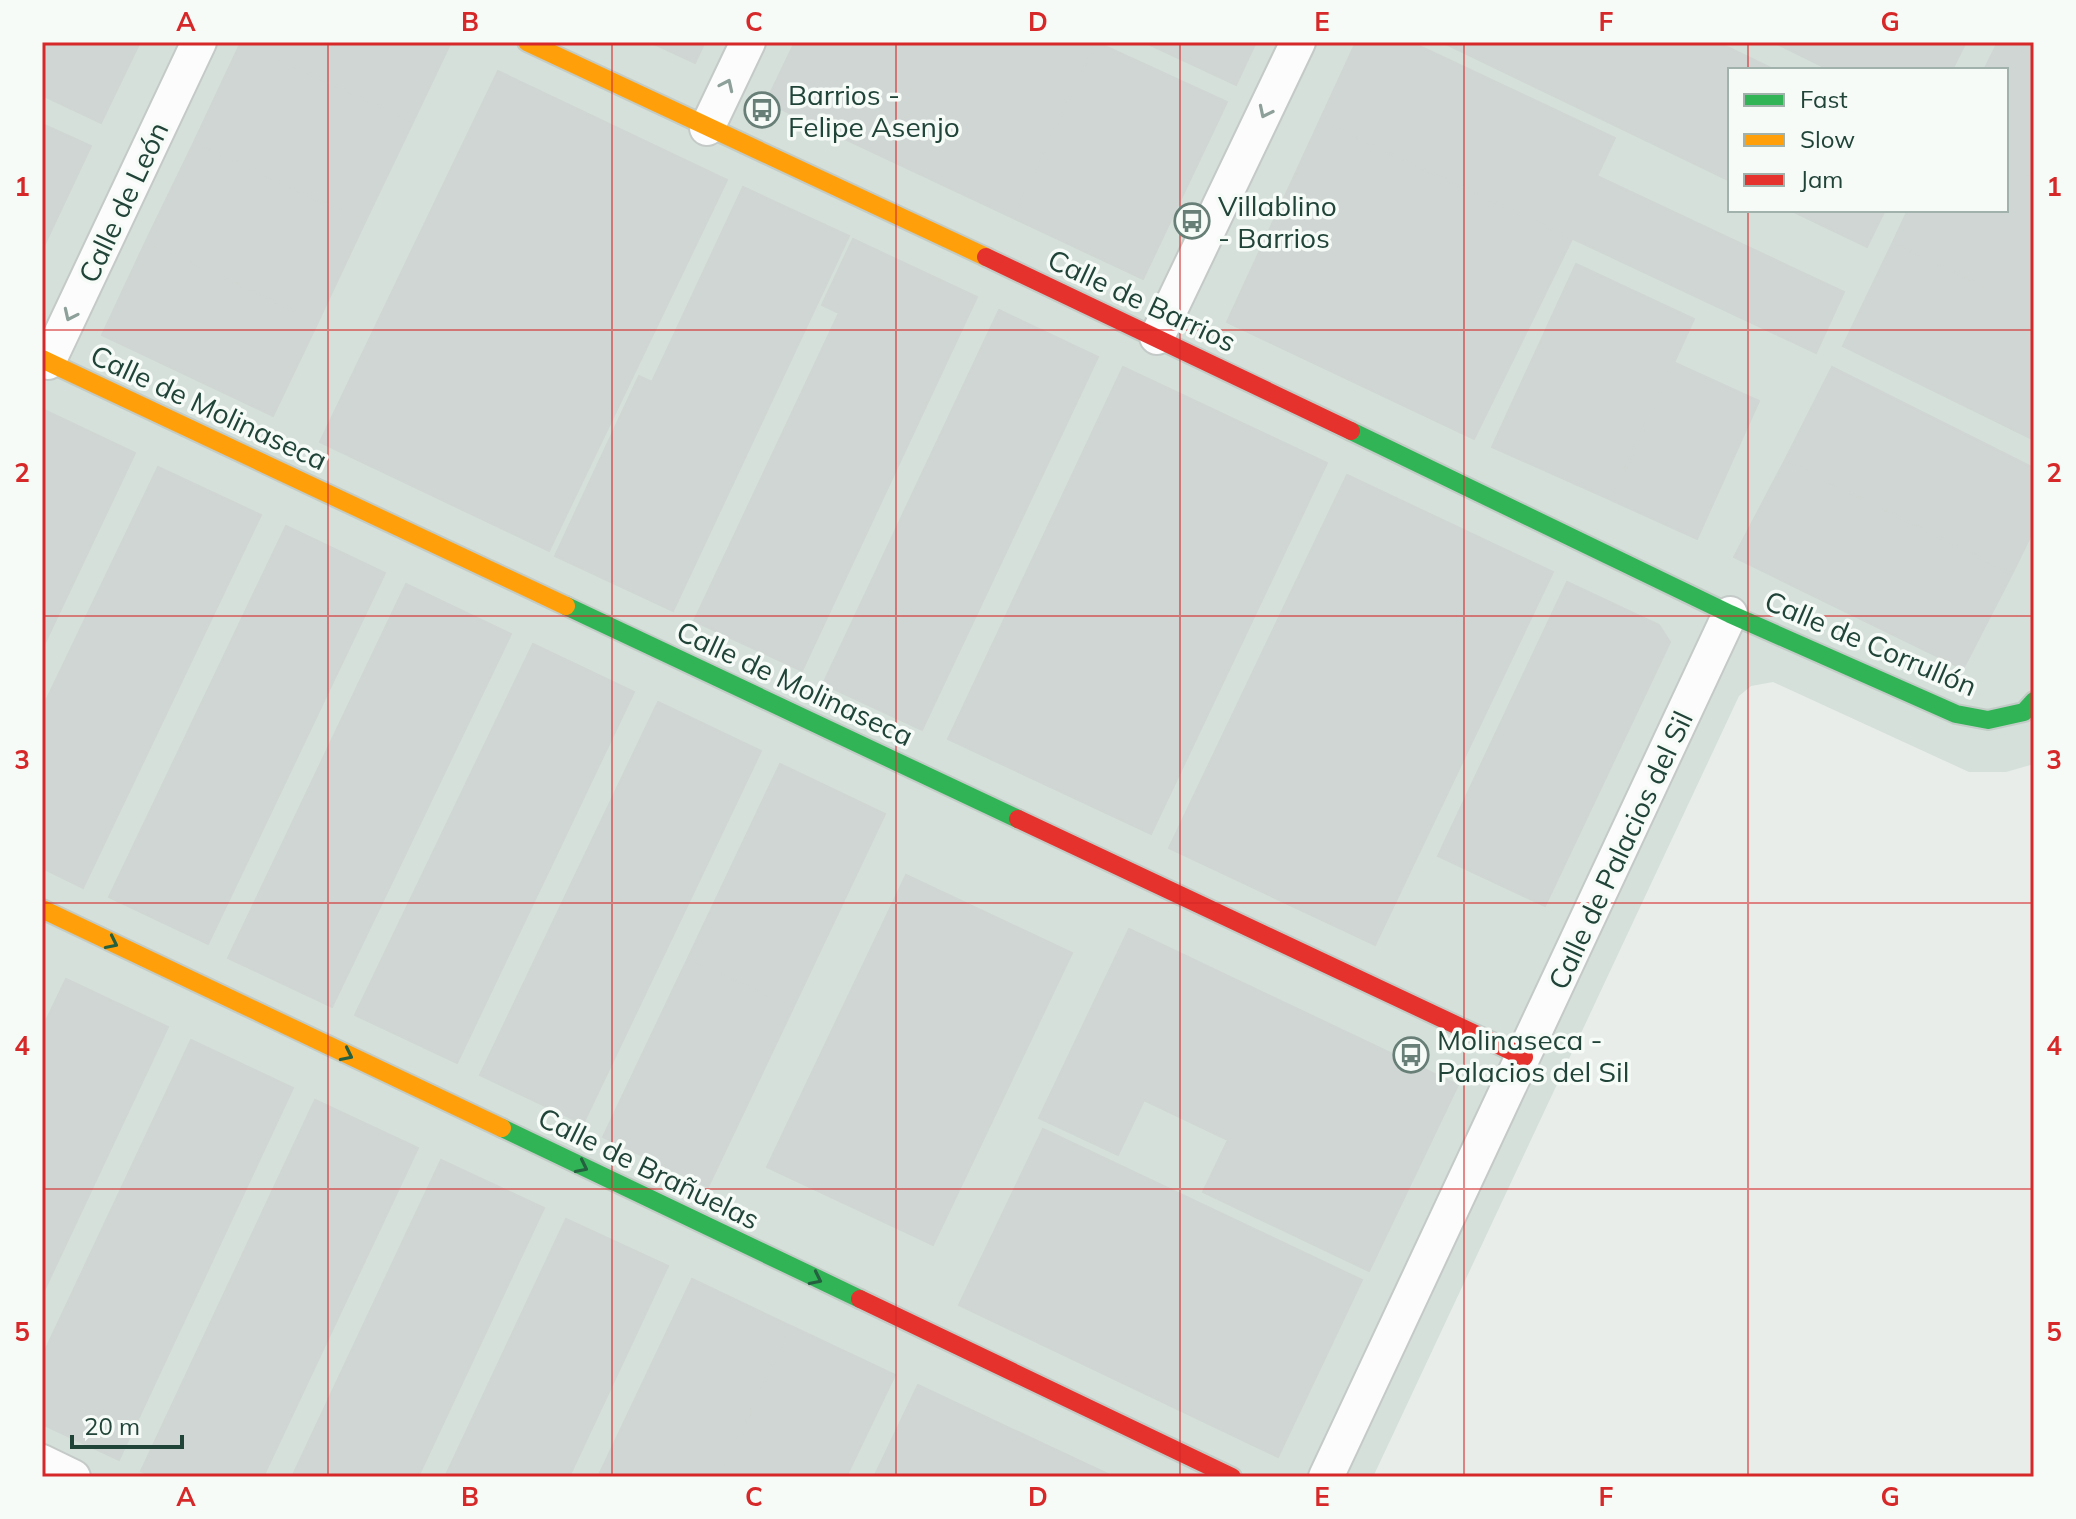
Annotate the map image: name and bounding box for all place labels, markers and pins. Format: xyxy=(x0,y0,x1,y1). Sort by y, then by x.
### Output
place label: Barrios - Felipe Asenjo xyxy=(788,77,960,144)
bus stop icon: Barrios - Felipe Asenjo xyxy=(743,91,781,129)
place label: Villablino - Barrios xyxy=(1218,188,1337,255)
bus stop icon: Villablino - Barrios xyxy=(1173,202,1211,240)
place label: Molinaseca - Palacios del Sil xyxy=(1437,1022,1629,1089)
bus stop icon: Molinaseca - Palacios del Sil xyxy=(1392,1036,1430,1074)

